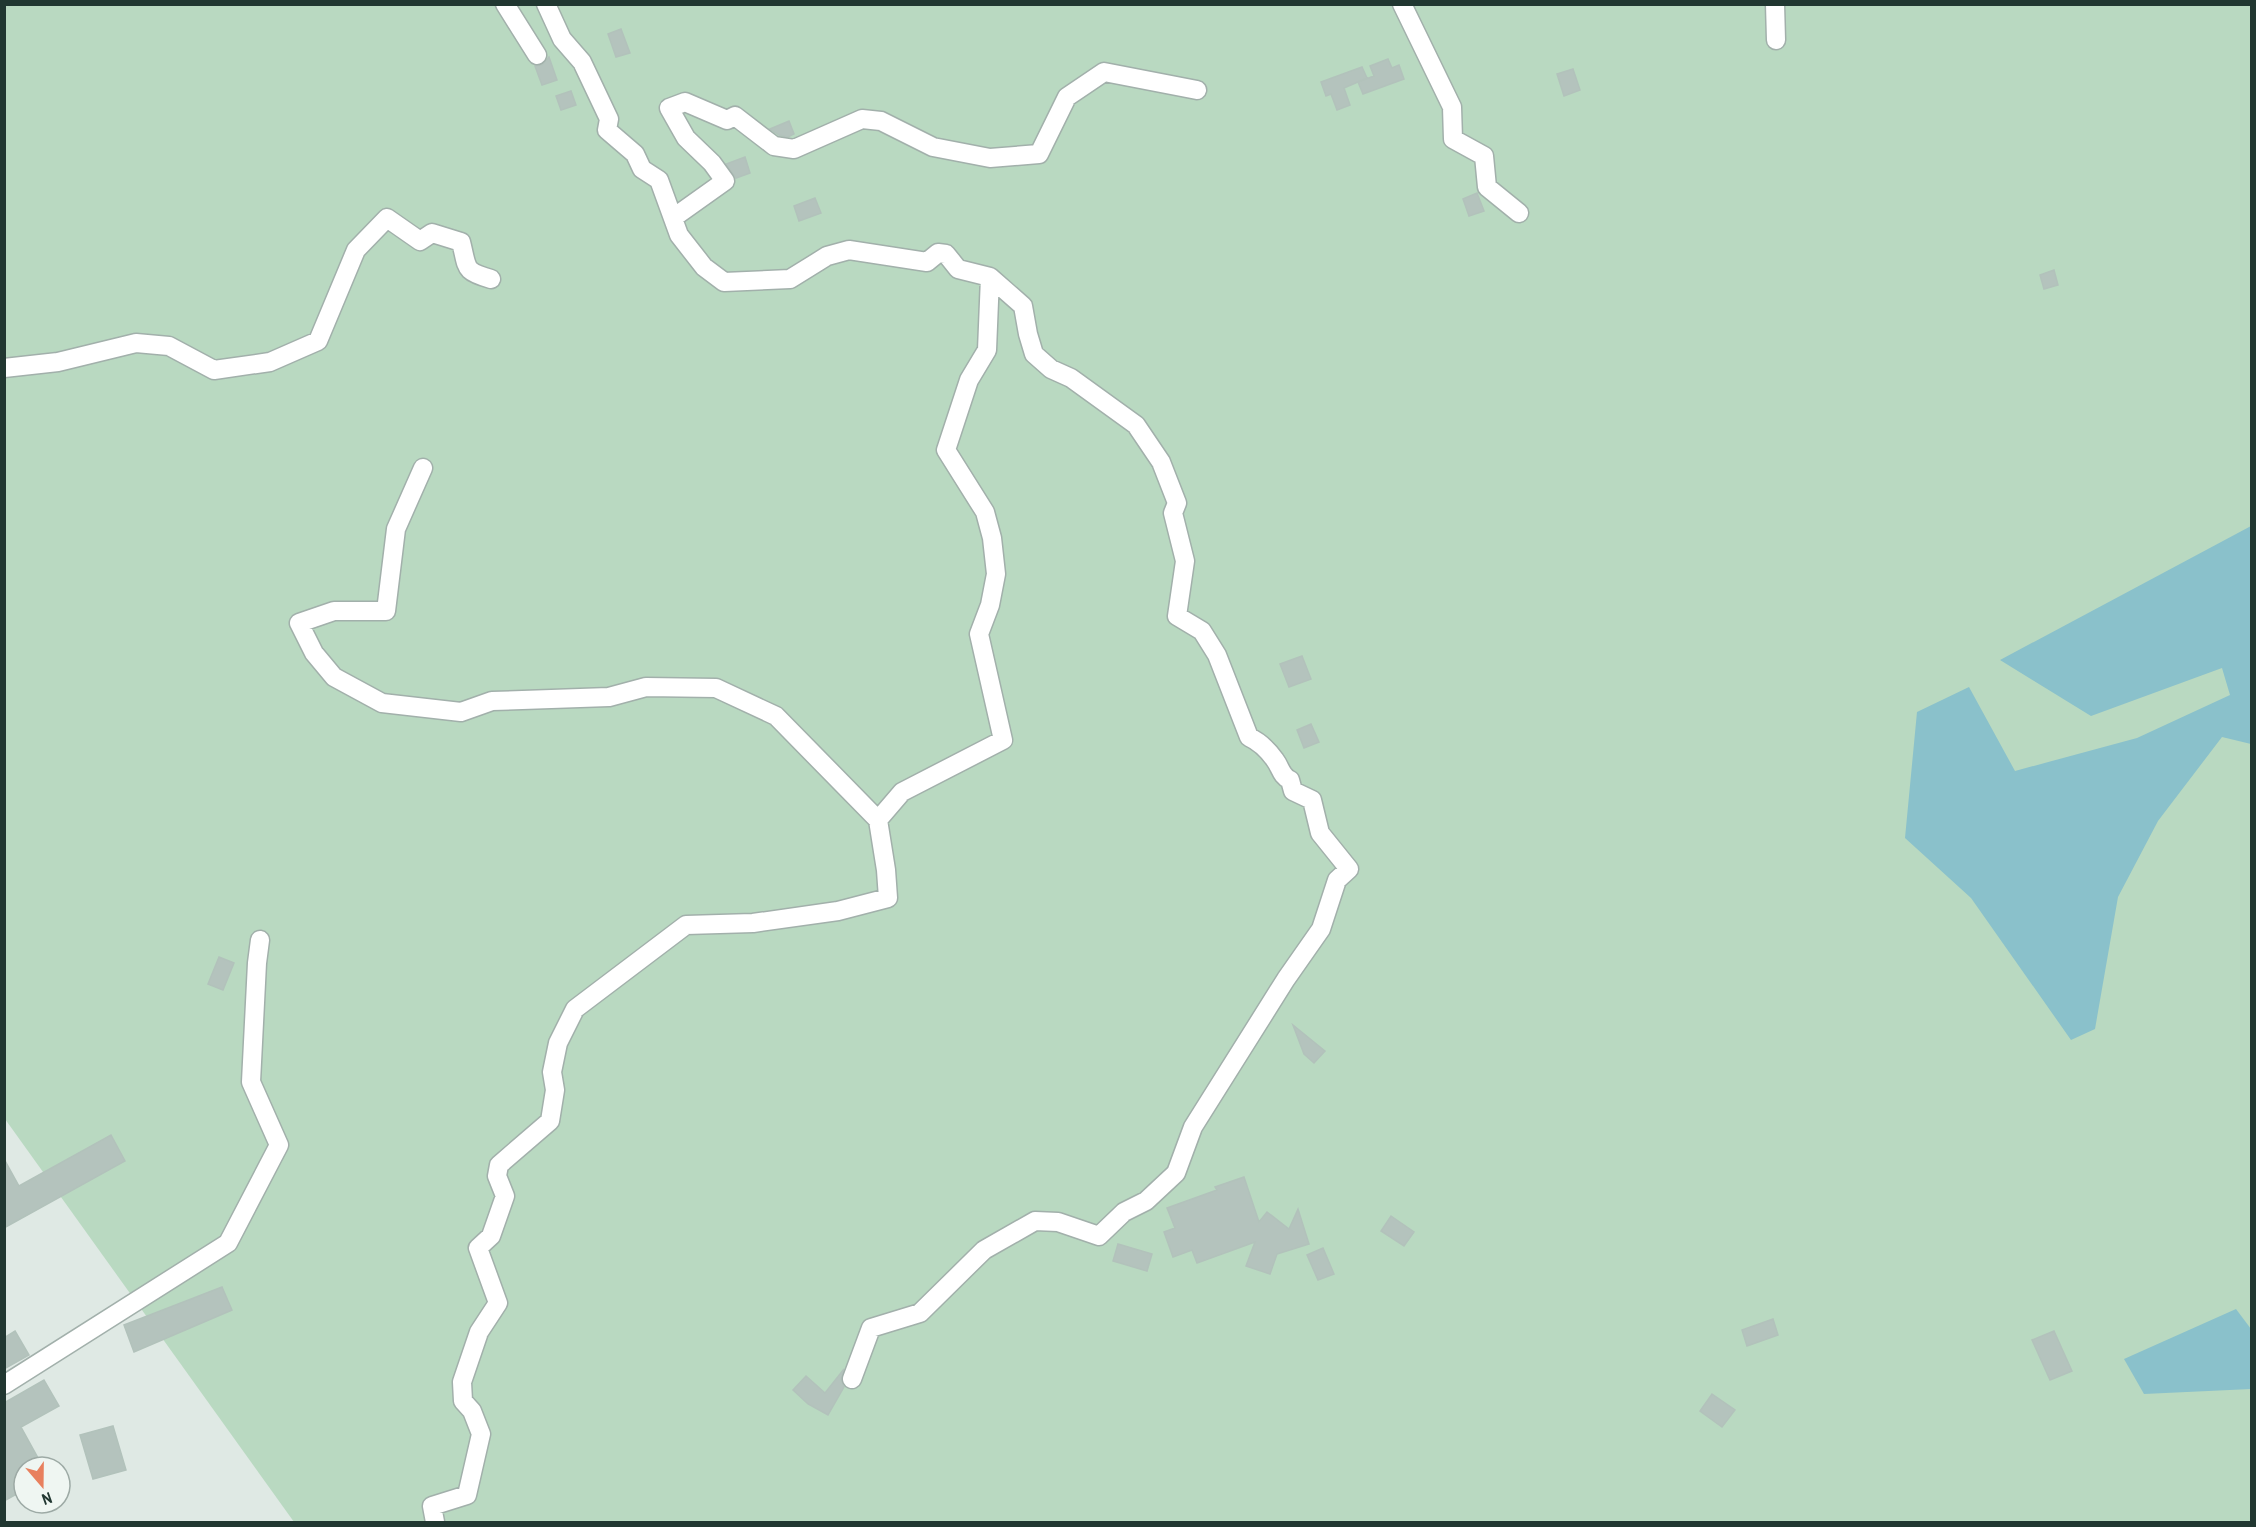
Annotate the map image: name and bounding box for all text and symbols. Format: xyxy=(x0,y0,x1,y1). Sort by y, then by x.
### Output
north arrow xyxy=(12,1455,72,1515)
text: N xyxy=(39,1487,55,1511)

